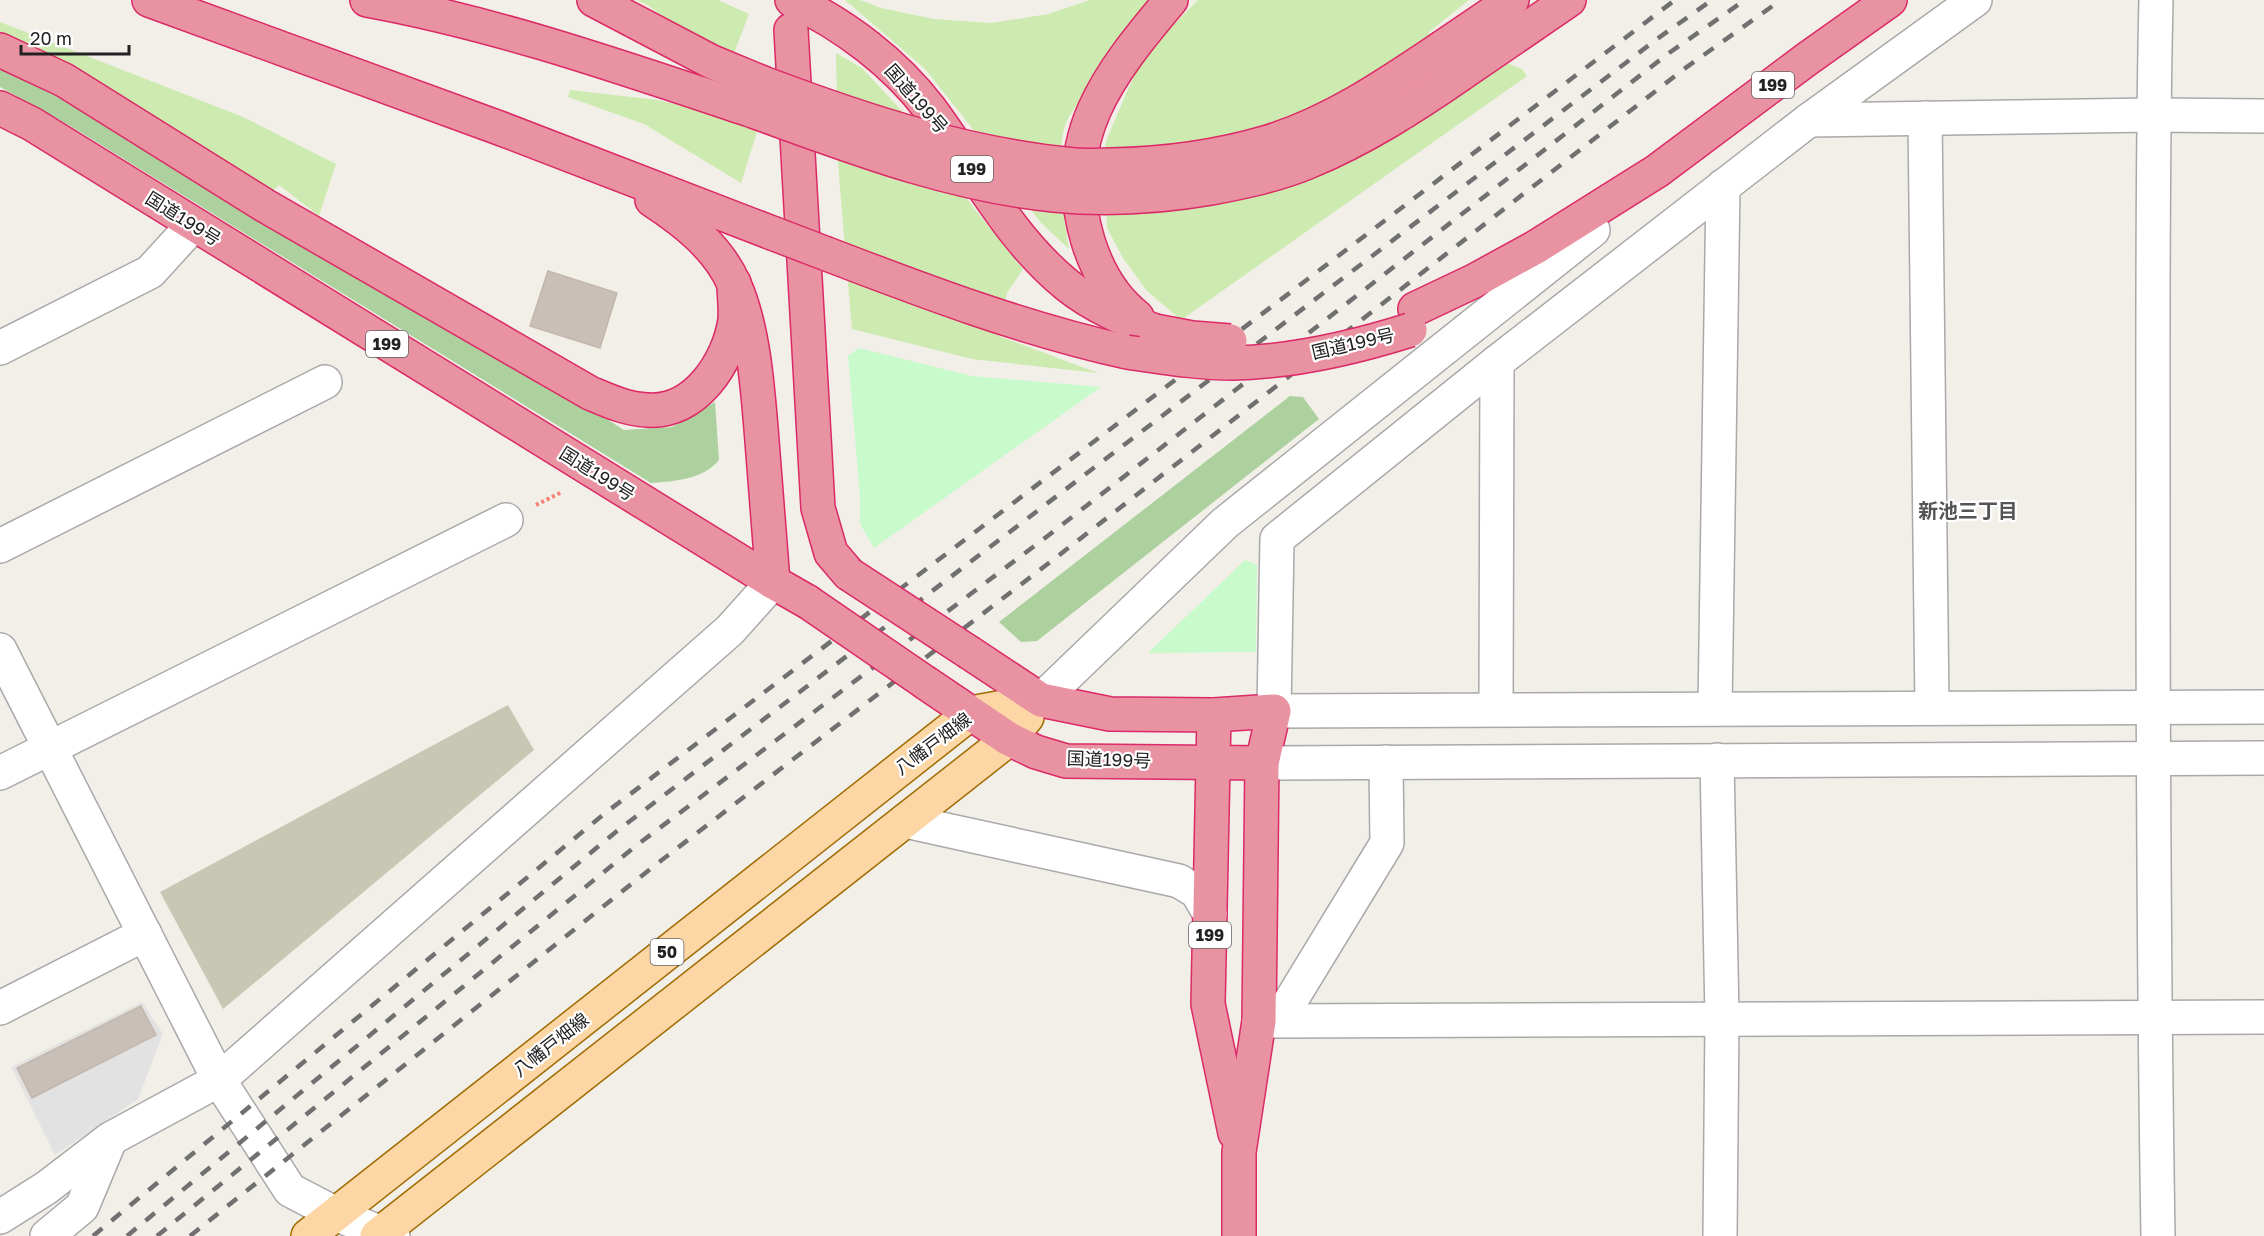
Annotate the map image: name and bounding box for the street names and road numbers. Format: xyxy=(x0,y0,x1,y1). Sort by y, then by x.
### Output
street label: 国道199号 xyxy=(881,59,953,137)
road number: 199 xyxy=(1752,72,1794,98)
road number: 199 xyxy=(951,156,993,182)
street label: 国道199号 xyxy=(142,186,225,250)
street label: 国道199号 xyxy=(1309,323,1396,363)
road number: 199 xyxy=(366,331,408,357)
street label: 国道199号 xyxy=(556,441,639,505)
street label: 八幡戸畑線 xyxy=(890,707,975,779)
street label: 国道199号 xyxy=(1066,747,1152,771)
road number: 199 xyxy=(1189,922,1231,948)
road number: 50 xyxy=(650,939,684,965)
street label: 八幡戸畑線 xyxy=(508,1008,593,1081)

